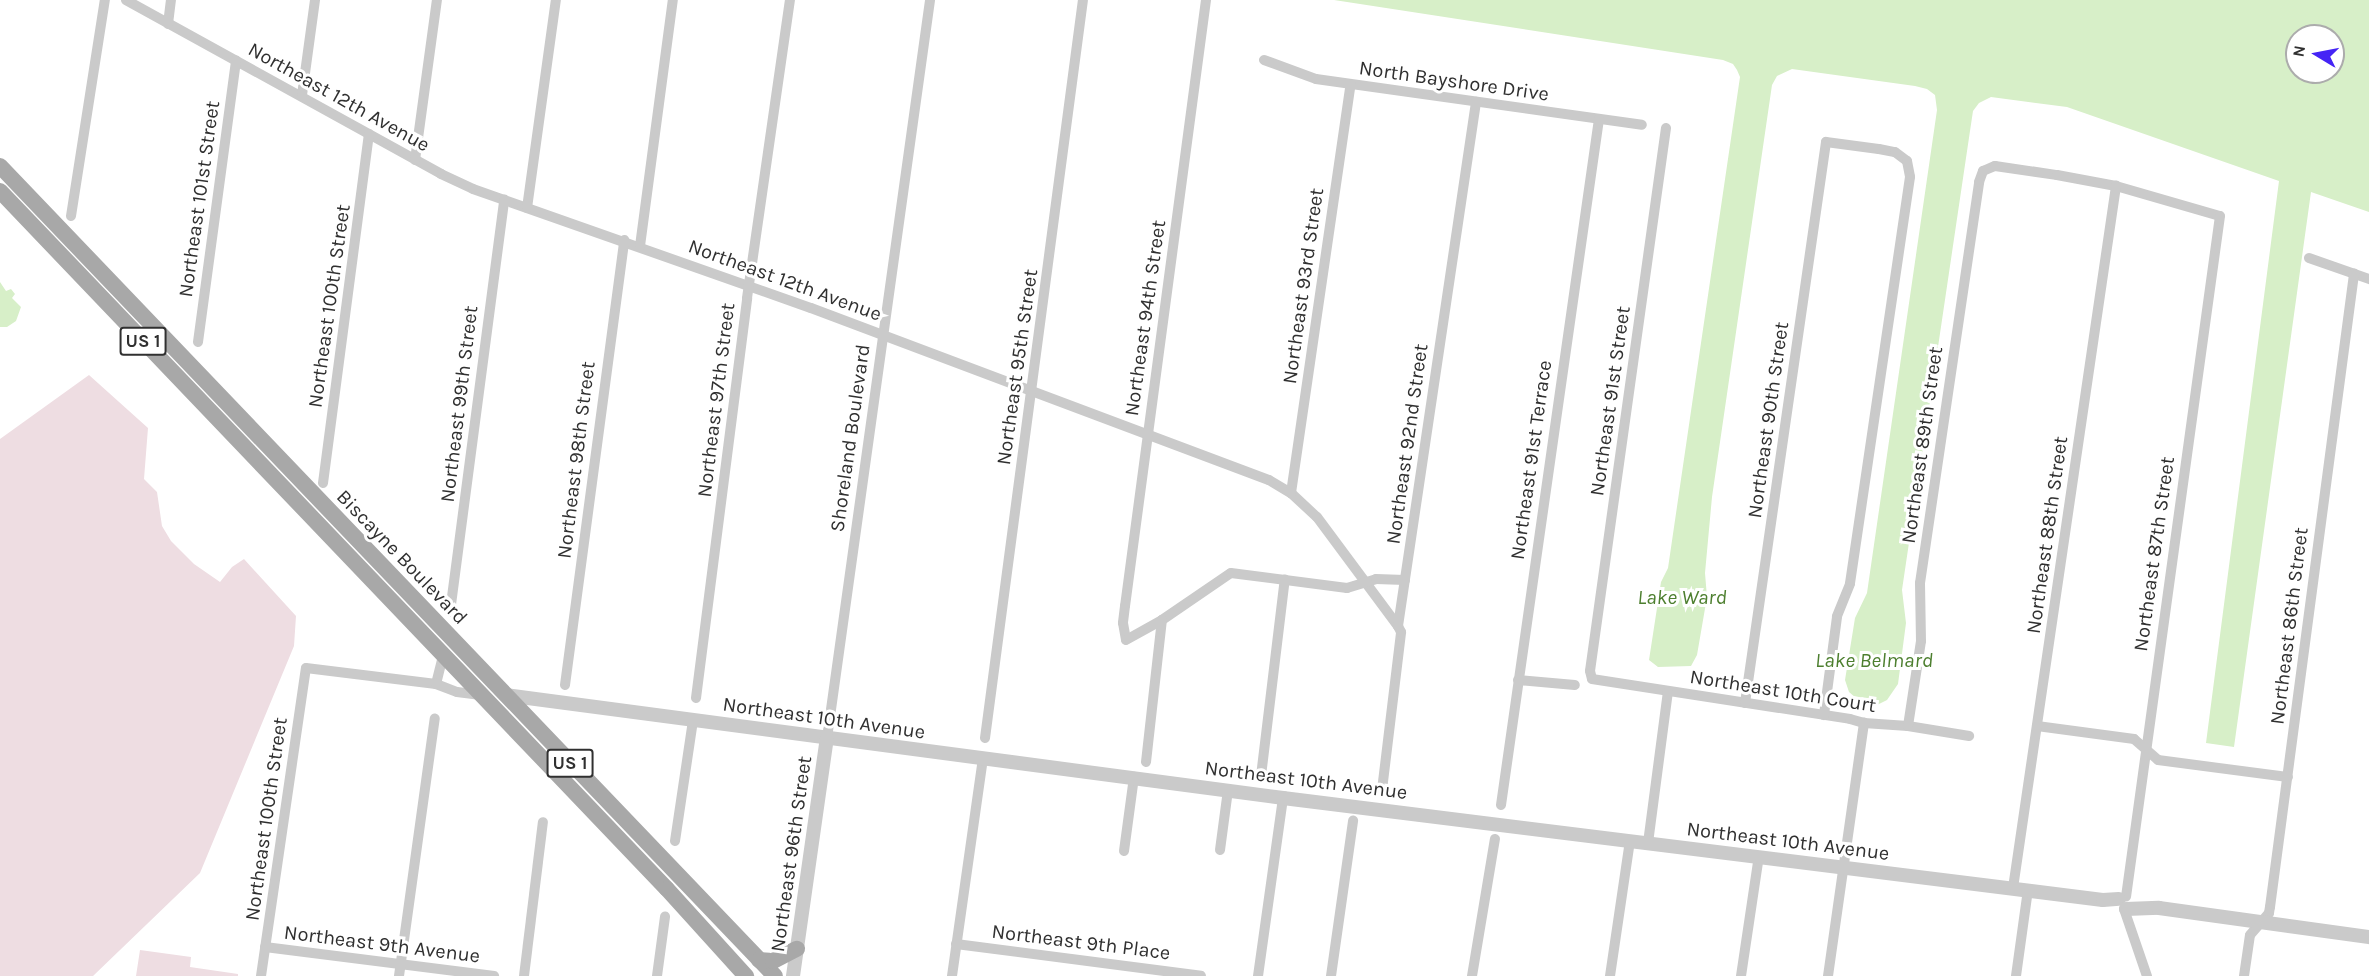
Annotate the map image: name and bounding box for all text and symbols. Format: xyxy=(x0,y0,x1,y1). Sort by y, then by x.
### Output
north arrow xyxy=(2285,24,2345,84)
street label: Northeast 12th Avenue xyxy=(244,37,434,157)
text: N xyxy=(2288,44,2309,58)
street label: North Bayshore Drive xyxy=(1358,56,1550,106)
street label: Northeast 101st Street xyxy=(173,99,225,299)
street label: Northeast 93rd Street xyxy=(1277,186,1329,386)
street label: Northeast 100th Street xyxy=(303,203,355,409)
street label: Northeast 94th Street xyxy=(1119,219,1171,417)
street label: Northeast 12th Avenue xyxy=(685,234,885,326)
street label: Northeast 95th Street xyxy=(991,267,1043,467)
street label: Northeast 97th Street xyxy=(692,301,740,499)
street label: Northeast 99th Street xyxy=(435,304,483,504)
street label: Northeast 91st Street xyxy=(1585,305,1635,497)
street label: Northeast 90th Street xyxy=(1742,320,1794,520)
road number: US 1 xyxy=(119,326,167,356)
street label: Northeast 92nd Street xyxy=(1381,342,1433,546)
street label: Shoreland Boulevard xyxy=(825,343,875,533)
street label: Northeast 89th Street xyxy=(1896,345,1948,545)
street label: Northeast 91st Terrace xyxy=(1505,359,1557,561)
street label: Northeast 98th Street xyxy=(552,360,600,560)
street label: Northeast 88th Street xyxy=(2021,435,2073,635)
street label: Northeast 87th Street xyxy=(2128,455,2180,653)
street label: Biscayne Boulevard xyxy=(332,485,472,629)
street label: Northeast 86th Street xyxy=(2265,526,2313,726)
water label: Lake Ward xyxy=(1637,584,1727,610)
water label: Lake Belmard xyxy=(1815,647,1933,673)
street label: Northeast 10th Court xyxy=(1688,664,1878,718)
street label: Northeast 10th Avenue xyxy=(721,692,927,744)
street label: Northeast 100th Street xyxy=(240,716,292,922)
road number: US 1 xyxy=(546,748,594,778)
street label: Northeast 96th Street xyxy=(765,754,817,954)
street label: Northeast 10th Avenue xyxy=(1203,756,1409,804)
street label: Northeast 10th Avenue xyxy=(1685,817,1891,865)
street label: Northeast 9th Place xyxy=(990,919,1172,965)
street label: Northeast 9th Avenue xyxy=(283,920,481,968)

